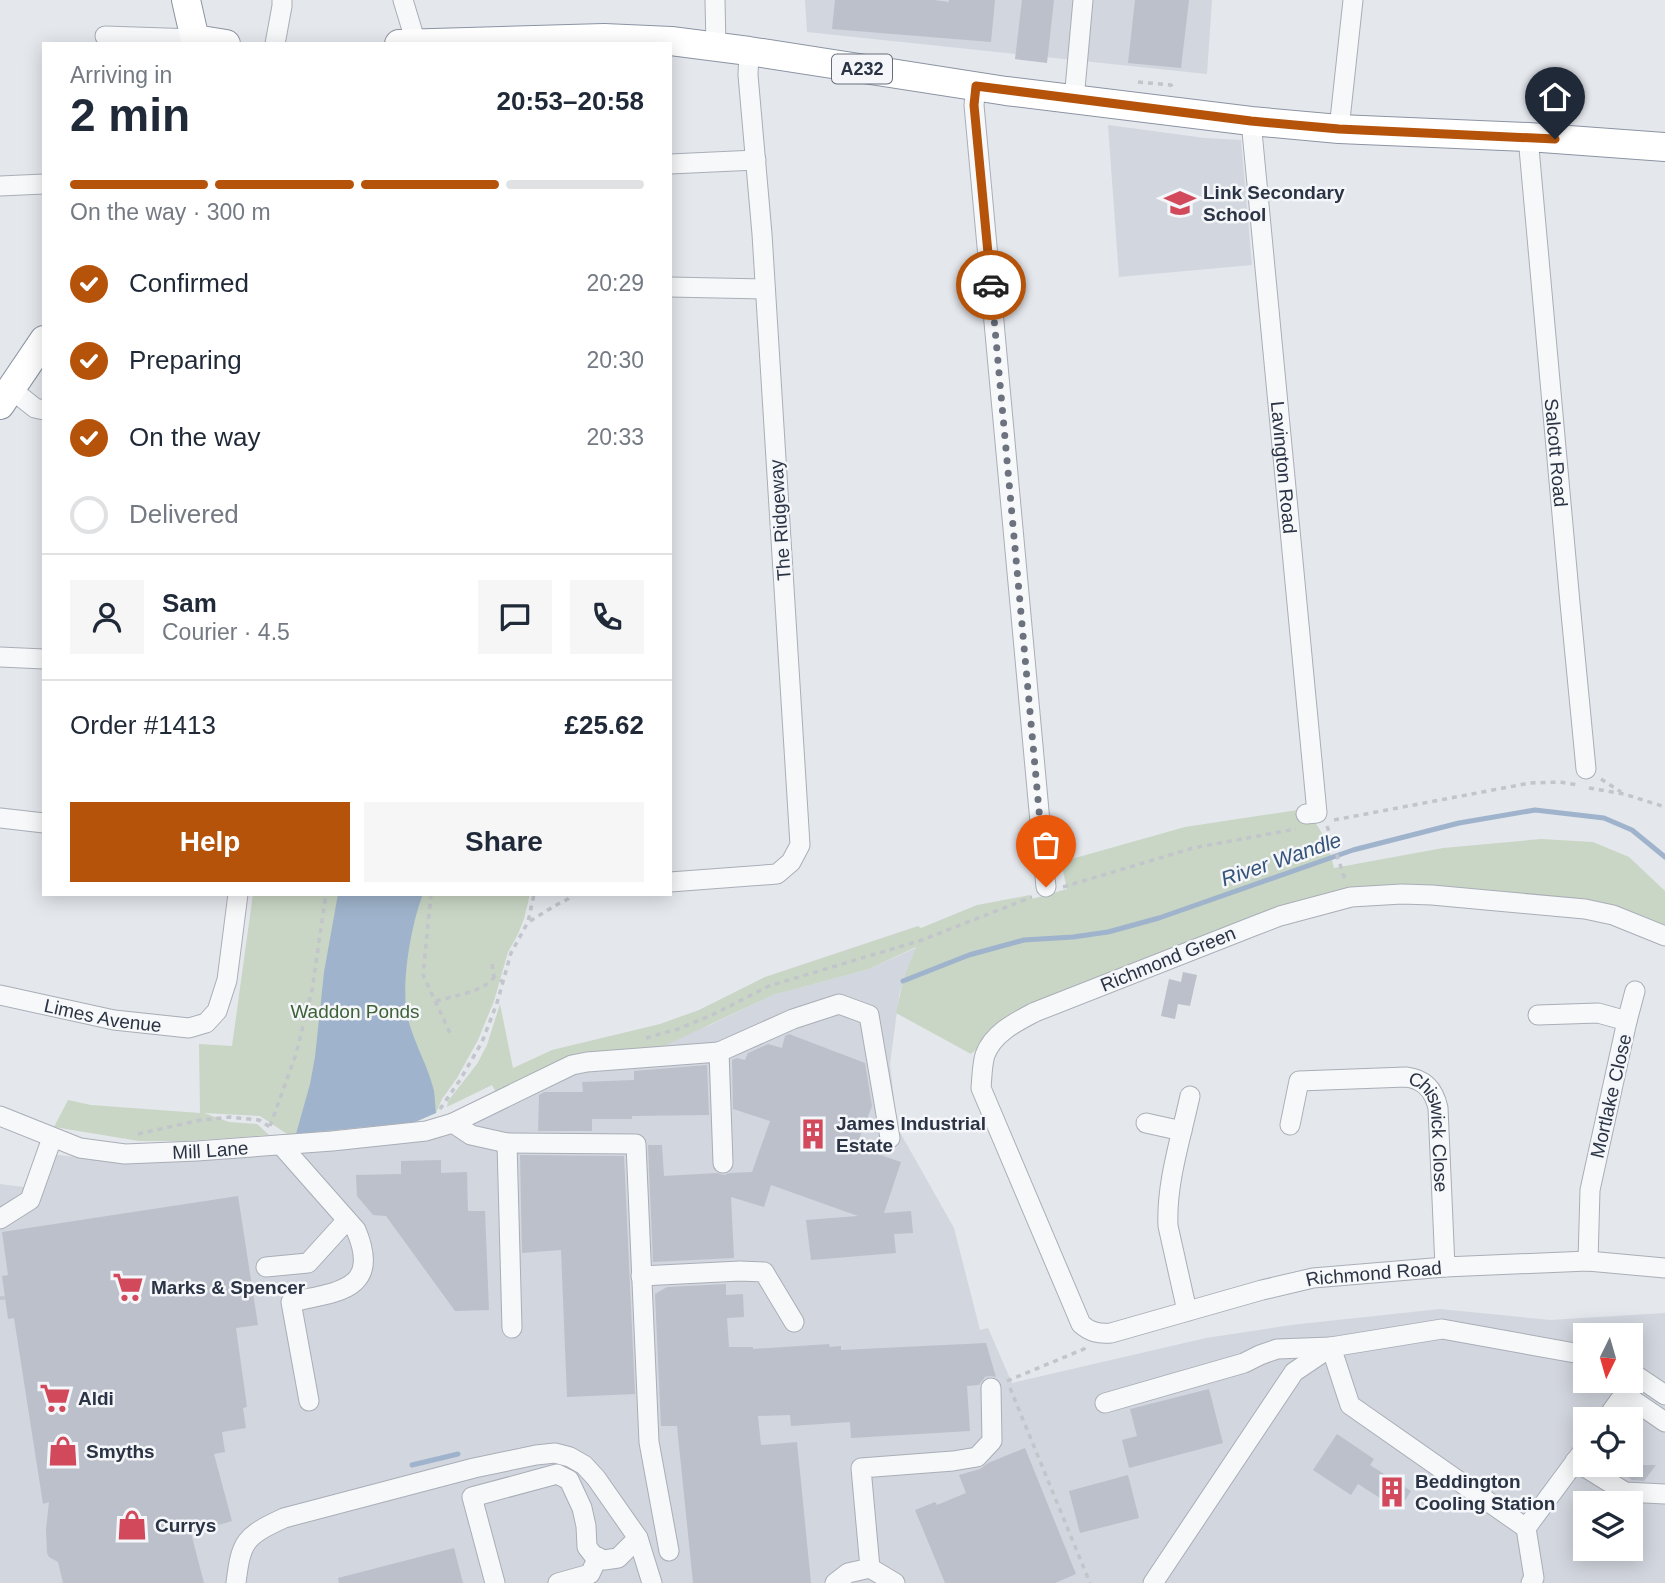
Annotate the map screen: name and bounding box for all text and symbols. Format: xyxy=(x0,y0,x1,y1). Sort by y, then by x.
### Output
road number: A232 xyxy=(832,55,892,84)
text: Arriving in xyxy=(70,62,172,88)
pin xyxy=(1525,67,1585,139)
icon: home xyxy=(1536,78,1574,116)
text: 20:53–20:58 xyxy=(497,86,644,116)
text: 2 min xyxy=(70,89,190,141)
place label: Link Secondary School xyxy=(1203,182,1345,225)
school or university icon: Link Secondary School xyxy=(1163,186,1197,220)
text: On the way · 300 m xyxy=(70,199,271,225)
courier xyxy=(956,250,1026,320)
icon: check xyxy=(70,265,108,303)
icon: car xyxy=(972,266,1010,304)
text: Confirmed xyxy=(129,268,249,298)
text: 20:29 xyxy=(586,270,644,296)
icon: check xyxy=(70,342,108,380)
text: Preparing xyxy=(129,345,242,375)
text: 20:30 xyxy=(586,347,644,373)
street label: Salcott Road xyxy=(1541,398,1572,508)
street label: Lavington Road xyxy=(1267,400,1301,535)
icon: check xyxy=(70,419,108,457)
text: On the way xyxy=(129,422,261,452)
text: 20:33 xyxy=(586,424,644,450)
street label: The Ridgeway xyxy=(765,458,795,581)
text: Delivered xyxy=(129,499,239,529)
button: person xyxy=(70,580,144,654)
button: chat xyxy=(478,580,552,654)
button: phone xyxy=(570,580,644,654)
text: Sam xyxy=(162,588,217,618)
text: Courier · 4.5 xyxy=(162,619,290,645)
text: Order #1413 xyxy=(70,710,216,740)
text: £25.62 xyxy=(564,710,644,740)
button: Help xyxy=(70,802,350,882)
button: Share xyxy=(364,802,644,882)
pin xyxy=(1016,815,1076,887)
icon: bag xyxy=(1027,826,1065,864)
water label: River Wandle xyxy=(1218,828,1344,890)
street label: Richmond Green xyxy=(1097,922,1239,996)
street label: Limes Avenue xyxy=(42,994,163,1036)
park label: Waddon Ponds xyxy=(290,1001,420,1022)
street label: Mortlake Close xyxy=(1587,1032,1635,1160)
street label: Chiswick Close xyxy=(1406,1067,1452,1193)
place label: James Industrial Estate xyxy=(836,1113,986,1156)
building icon: James Industrial Estate xyxy=(796,1117,830,1151)
street label: Mill Lane xyxy=(172,1137,249,1163)
street label: Richmond Road xyxy=(1304,1257,1443,1290)
supermarket icon: Marks & Spencer xyxy=(111,1270,145,1304)
place label: Marks & Spencer xyxy=(151,1277,306,1298)
north arrow xyxy=(1573,1323,1643,1393)
map controls xyxy=(1573,1323,1643,1561)
supermarket icon: Aldi xyxy=(38,1381,72,1415)
place label: Aldi xyxy=(78,1388,114,1409)
button: locate xyxy=(1573,1407,1643,1477)
shop icon: Smyths xyxy=(46,1434,80,1468)
place label: Smyths xyxy=(86,1441,155,1462)
place label: Beddington Cooling Station xyxy=(1415,1471,1555,1514)
building icon: Beddington Cooling Station xyxy=(1375,1475,1409,1509)
button: layers xyxy=(1573,1491,1643,1561)
shop icon: Currys xyxy=(115,1508,149,1542)
place label: Currys xyxy=(155,1515,216,1536)

